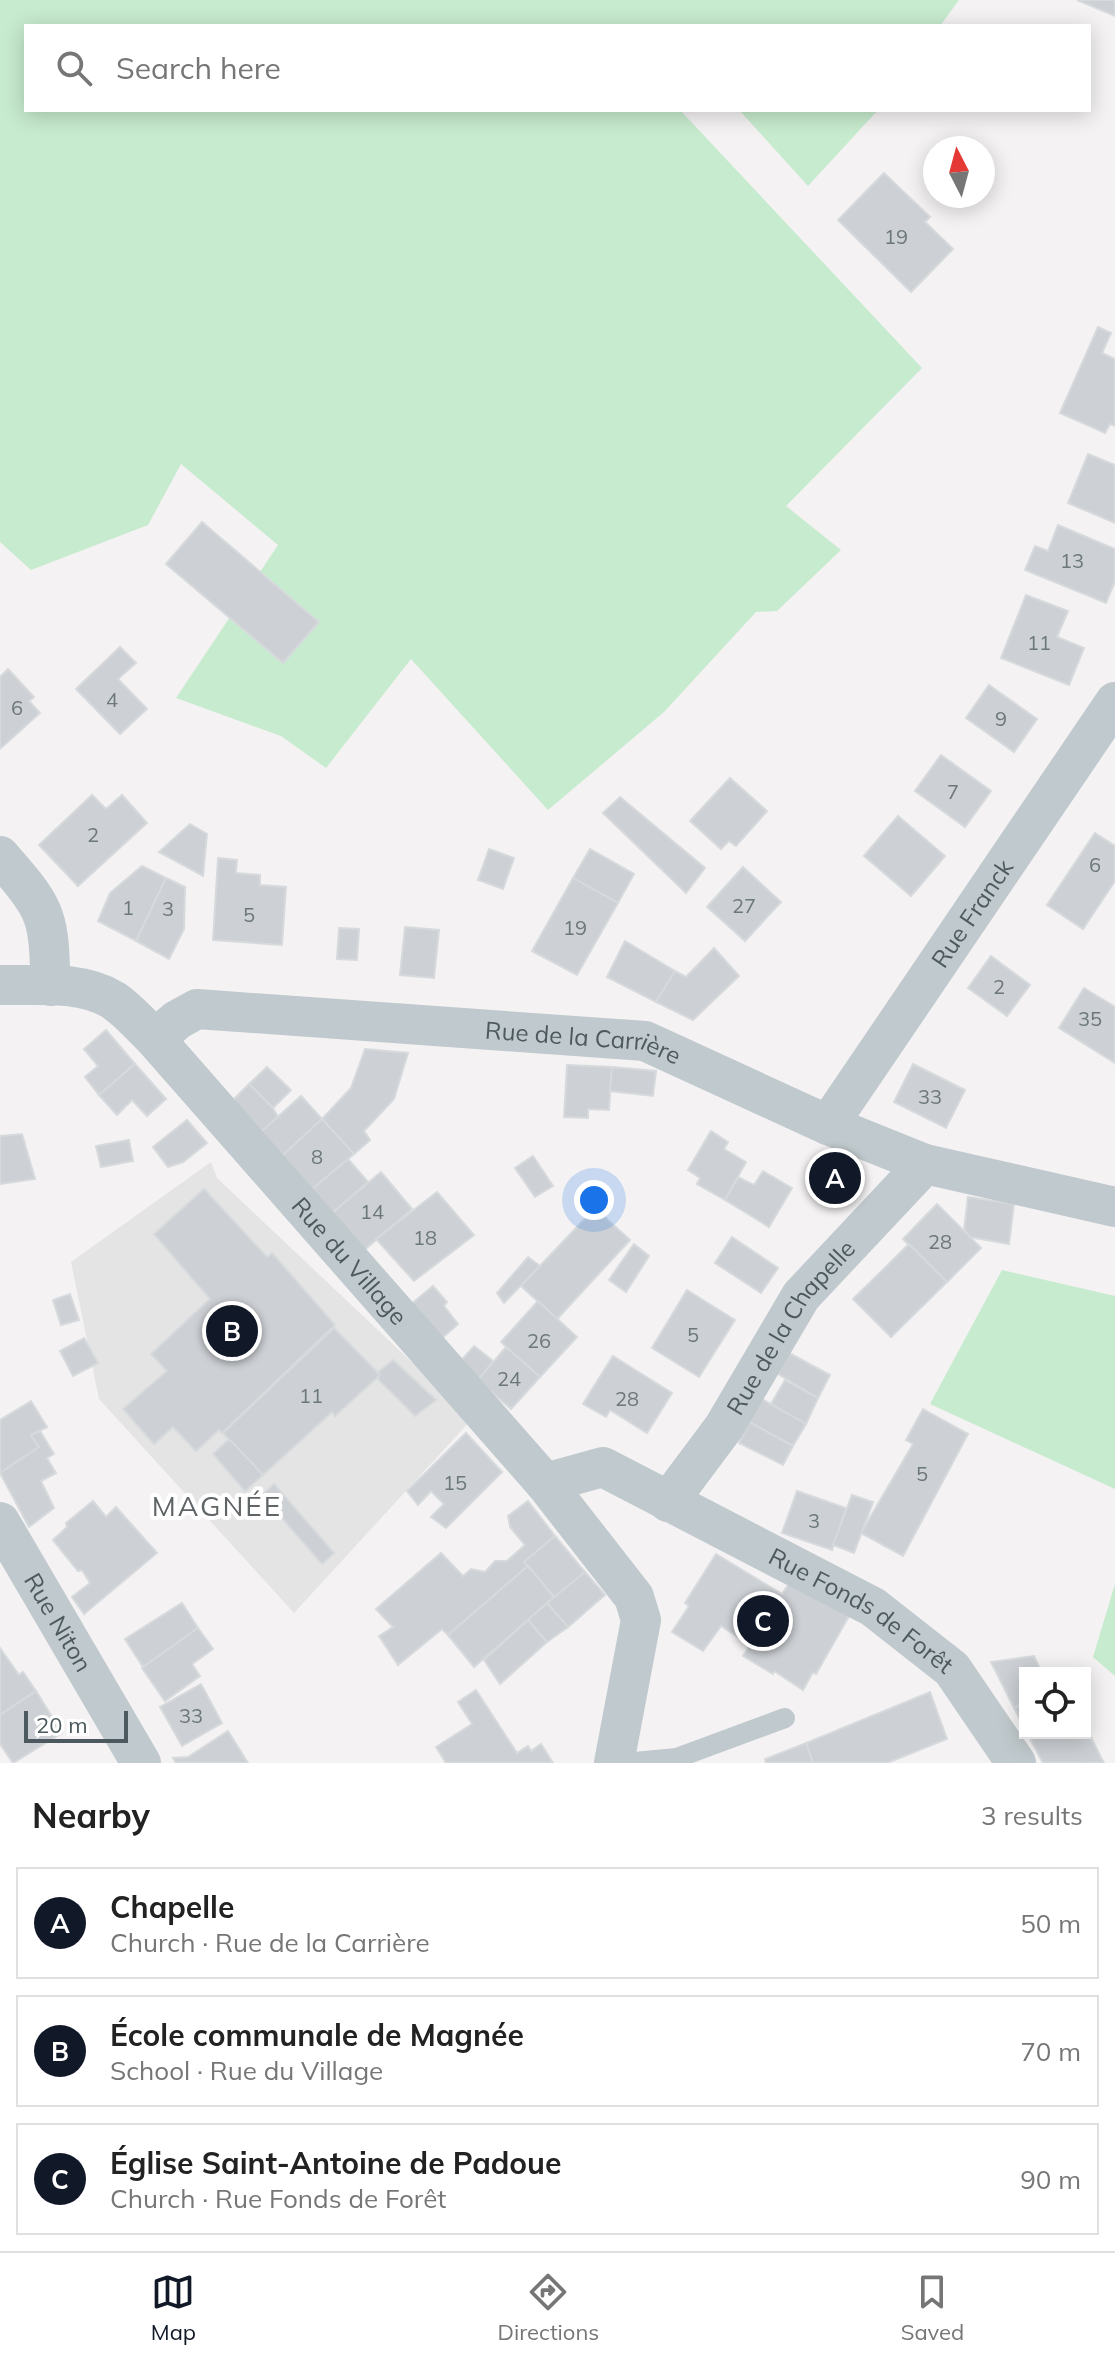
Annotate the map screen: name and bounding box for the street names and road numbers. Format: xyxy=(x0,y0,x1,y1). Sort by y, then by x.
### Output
street label: Rue Franck xyxy=(924,853,1019,973)
street label: Rue de la Carrière xyxy=(484,1015,686,1071)
street label: Rue du Village xyxy=(286,1191,414,1331)
street label: Rue de la Chapelle xyxy=(720,1233,861,1420)
street label: Rue Fonds de Forêt xyxy=(764,1541,960,1680)
street label: Rue Niton xyxy=(18,1567,99,1677)

